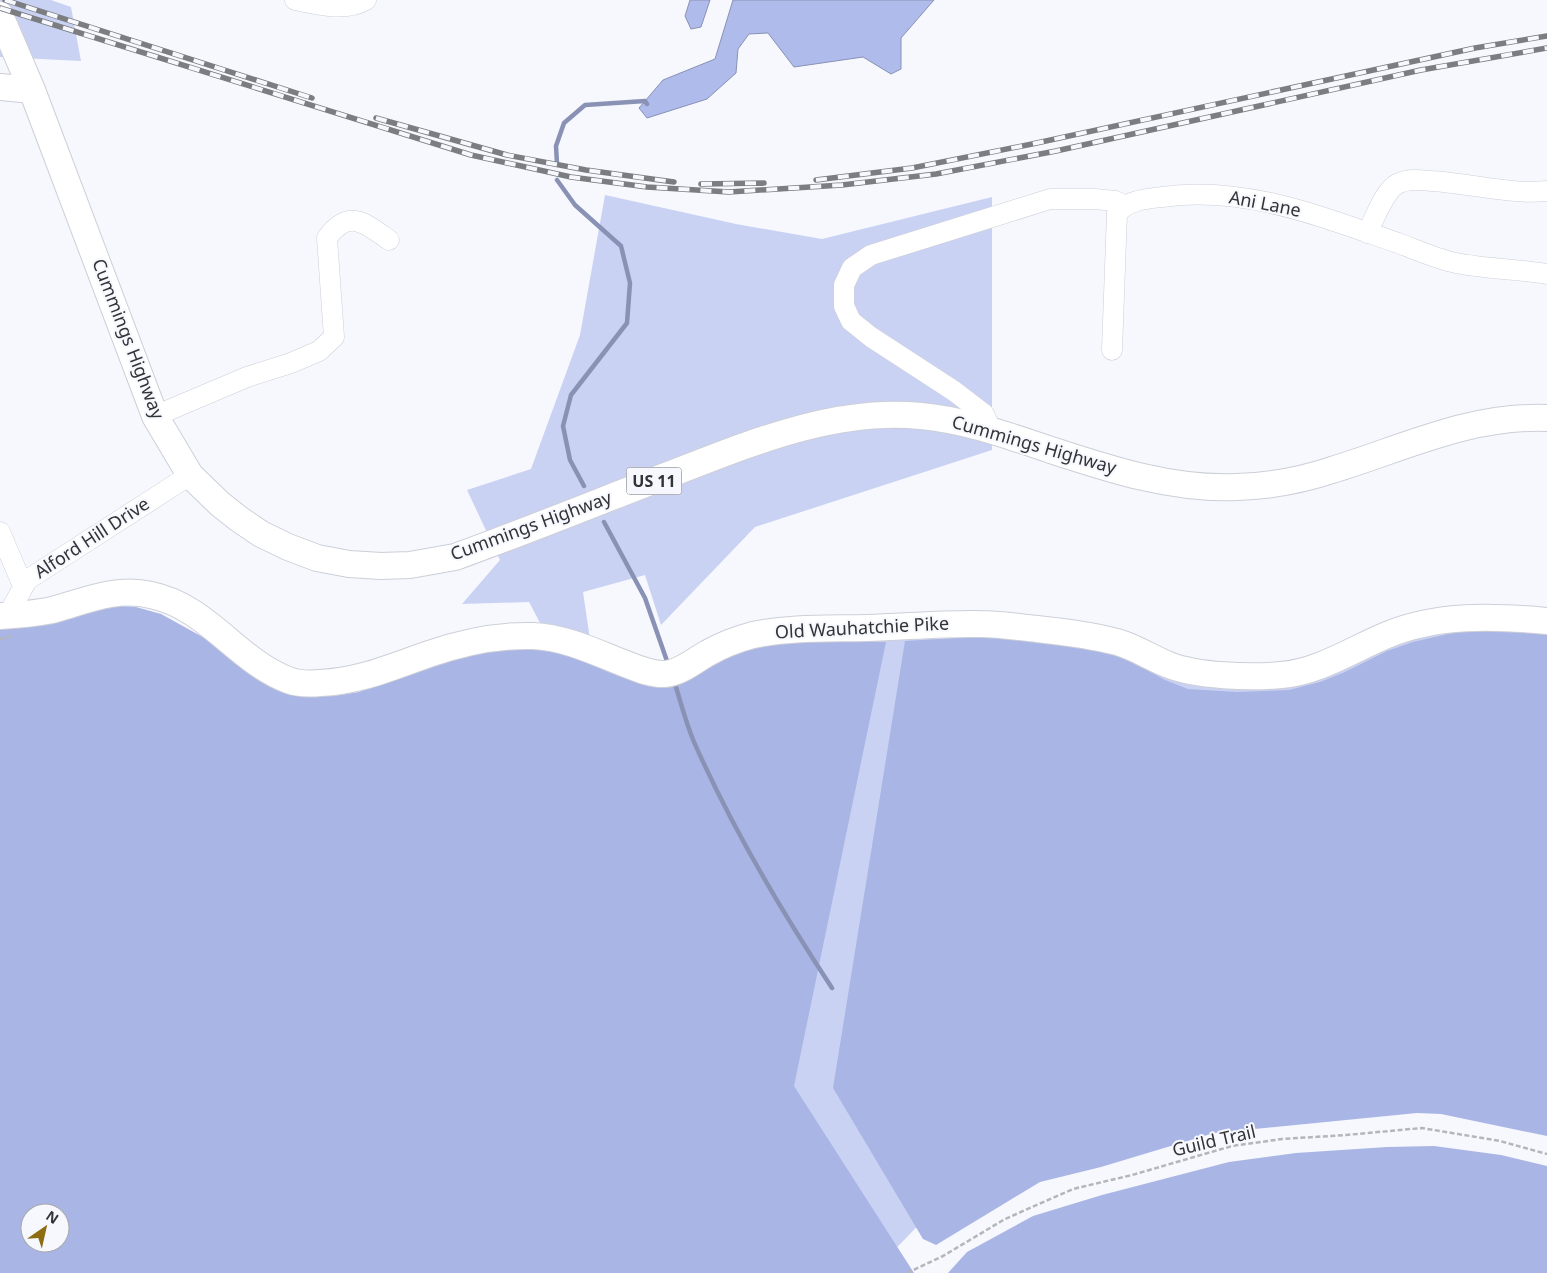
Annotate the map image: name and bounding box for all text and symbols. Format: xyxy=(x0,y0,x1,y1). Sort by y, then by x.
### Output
street label: Ani Lane xyxy=(1227,184,1303,222)
street label: Cummings Highway xyxy=(87,255,171,423)
street label: Cummings Highway xyxy=(949,409,1120,479)
road number: US 11 xyxy=(626,468,682,494)
street label: Cummings Highway xyxy=(447,484,615,565)
street label: Alford Hill Drive xyxy=(29,491,154,583)
street label: Old Wauhatchie Pike xyxy=(774,610,950,644)
street label: Guild Trail xyxy=(1170,1119,1258,1161)
north arrow xyxy=(20,1203,70,1253)
text: N xyxy=(43,1206,63,1228)

